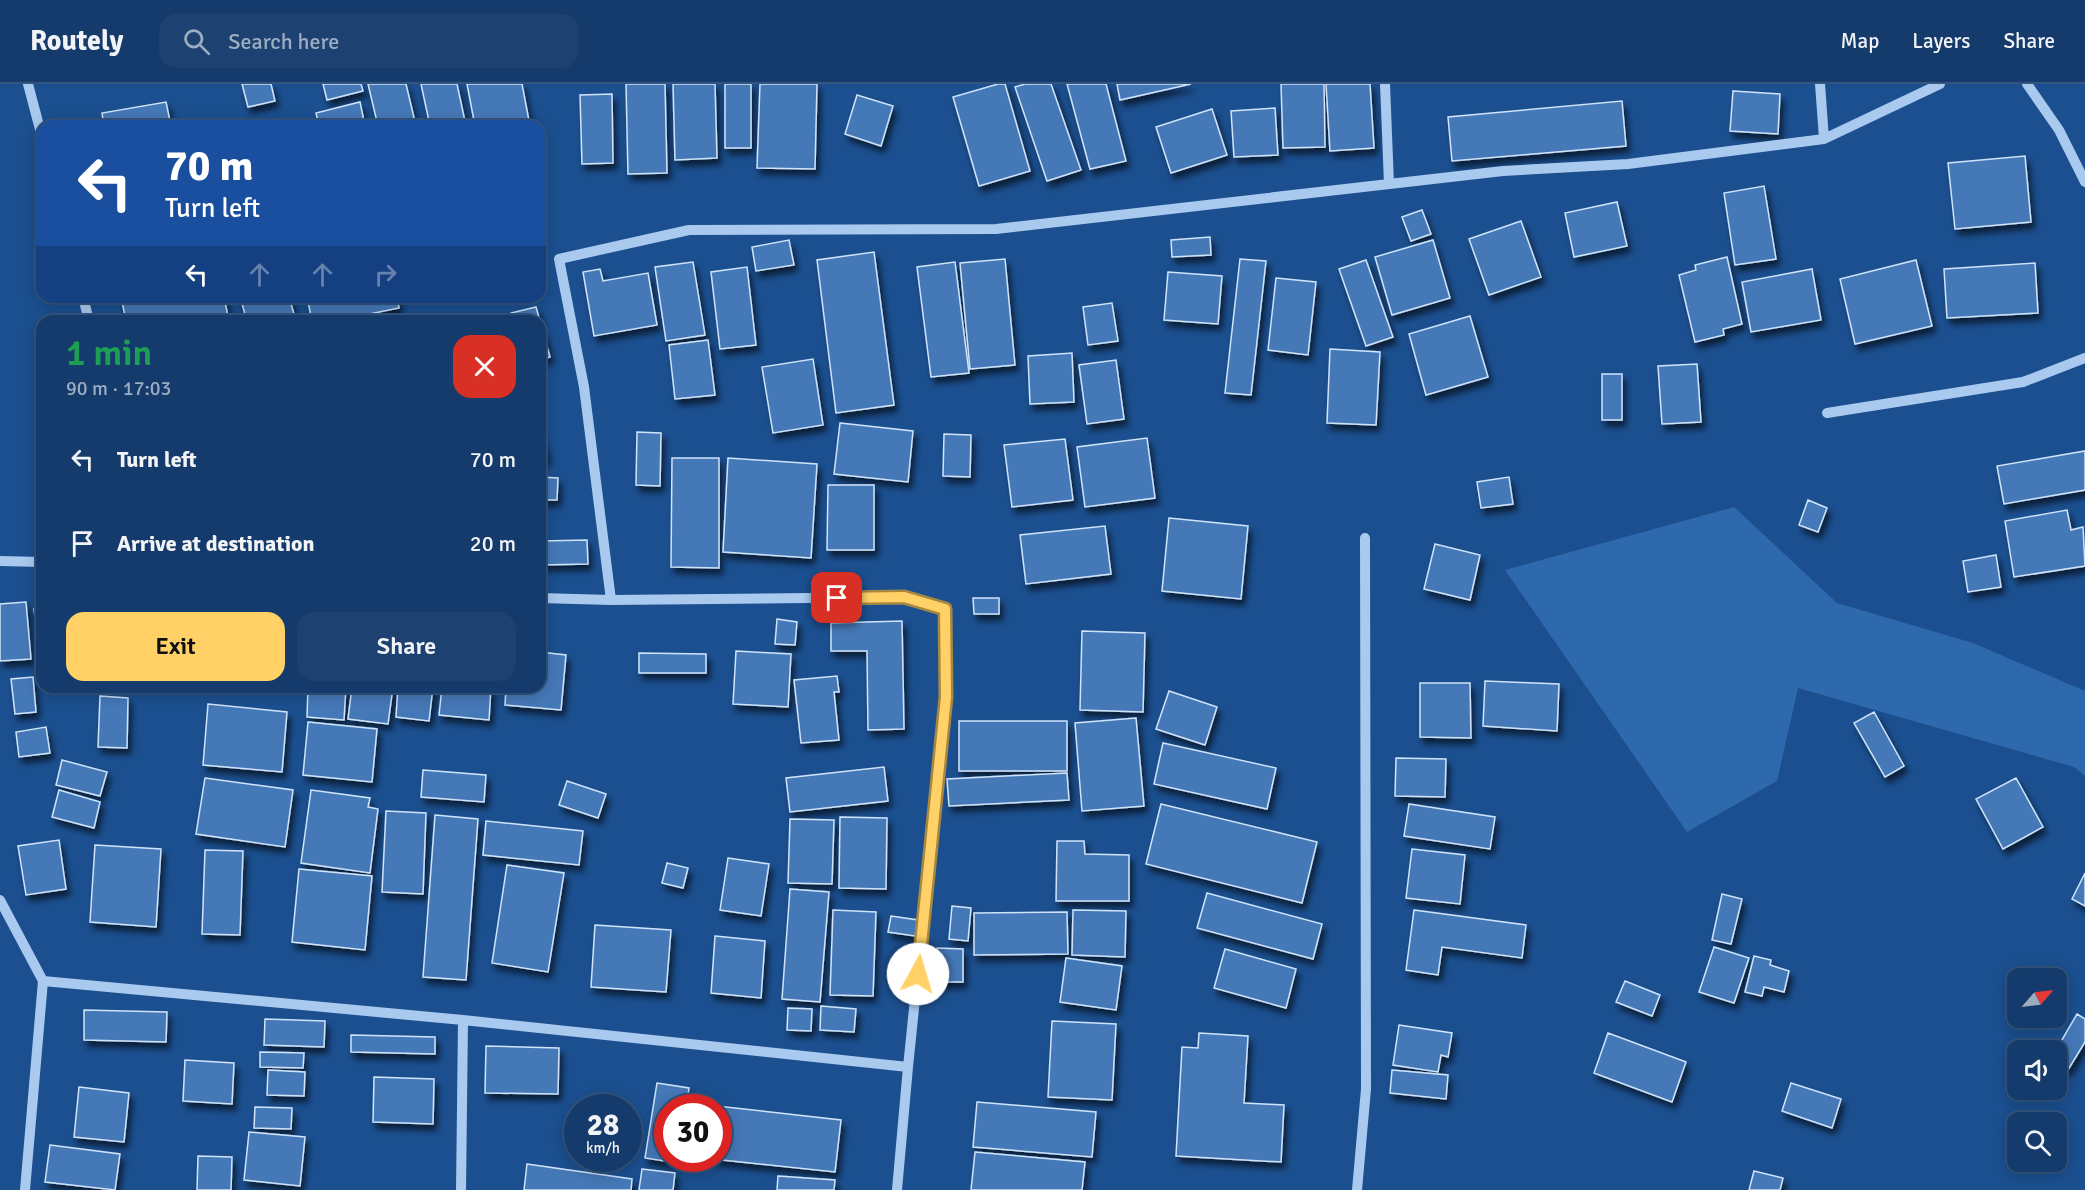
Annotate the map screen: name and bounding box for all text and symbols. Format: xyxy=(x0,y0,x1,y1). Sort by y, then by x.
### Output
search box xyxy=(159,14,579,68)
text: Routely xyxy=(30,24,123,58)
icon: search xyxy=(180,25,213,58)
text: Search here xyxy=(228,28,339,55)
text: Map xyxy=(1841,28,1879,54)
text: Layers xyxy=(1912,28,1970,54)
text: Share xyxy=(2003,28,2055,54)
text: 70 m xyxy=(165,141,254,192)
icon: left xyxy=(66,144,144,222)
text: Turn left xyxy=(165,192,260,225)
icon: left xyxy=(180,258,213,291)
icon: ahead xyxy=(243,258,276,291)
icon: ahead xyxy=(306,258,339,291)
icon: right xyxy=(369,258,402,291)
text: 1 min xyxy=(66,331,152,376)
button: close xyxy=(453,335,516,398)
text: 90 m · 17:03 xyxy=(66,376,171,401)
icon: left xyxy=(66,443,99,476)
text: Turn left xyxy=(117,446,197,473)
text: 70 m xyxy=(470,446,516,473)
icon: arrive xyxy=(66,527,99,560)
text: Arrive at destination xyxy=(117,530,314,557)
text: 20 m xyxy=(470,530,516,557)
pin xyxy=(811,572,862,623)
icon: arrive xyxy=(820,581,853,614)
button: Exit xyxy=(66,612,285,681)
button: Share xyxy=(297,612,516,681)
position arrow xyxy=(886,942,950,1006)
north arrow xyxy=(2007,968,2067,1028)
map controls xyxy=(2007,968,2067,1172)
button: sound xyxy=(2007,1040,2067,1100)
speed limit sign: 30 xyxy=(654,1094,732,1172)
text: 28 xyxy=(587,1107,619,1144)
button: search xyxy=(2007,1112,2067,1172)
text: km/h xyxy=(586,1139,620,1157)

